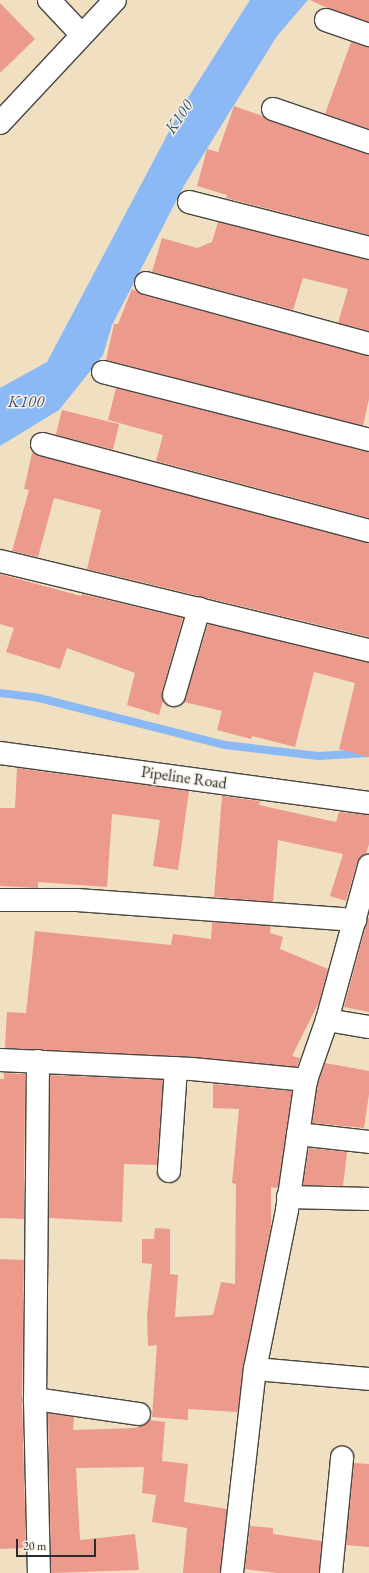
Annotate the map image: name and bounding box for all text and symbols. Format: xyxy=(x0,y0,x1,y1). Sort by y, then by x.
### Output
water label: K100 xyxy=(160,96,198,138)
water label: K100 xyxy=(8,392,44,412)
street label: Pipeline Road xyxy=(140,762,228,794)
scale bar xyxy=(18,1531,98,1557)
text: 20 m xyxy=(23,1538,46,1554)

